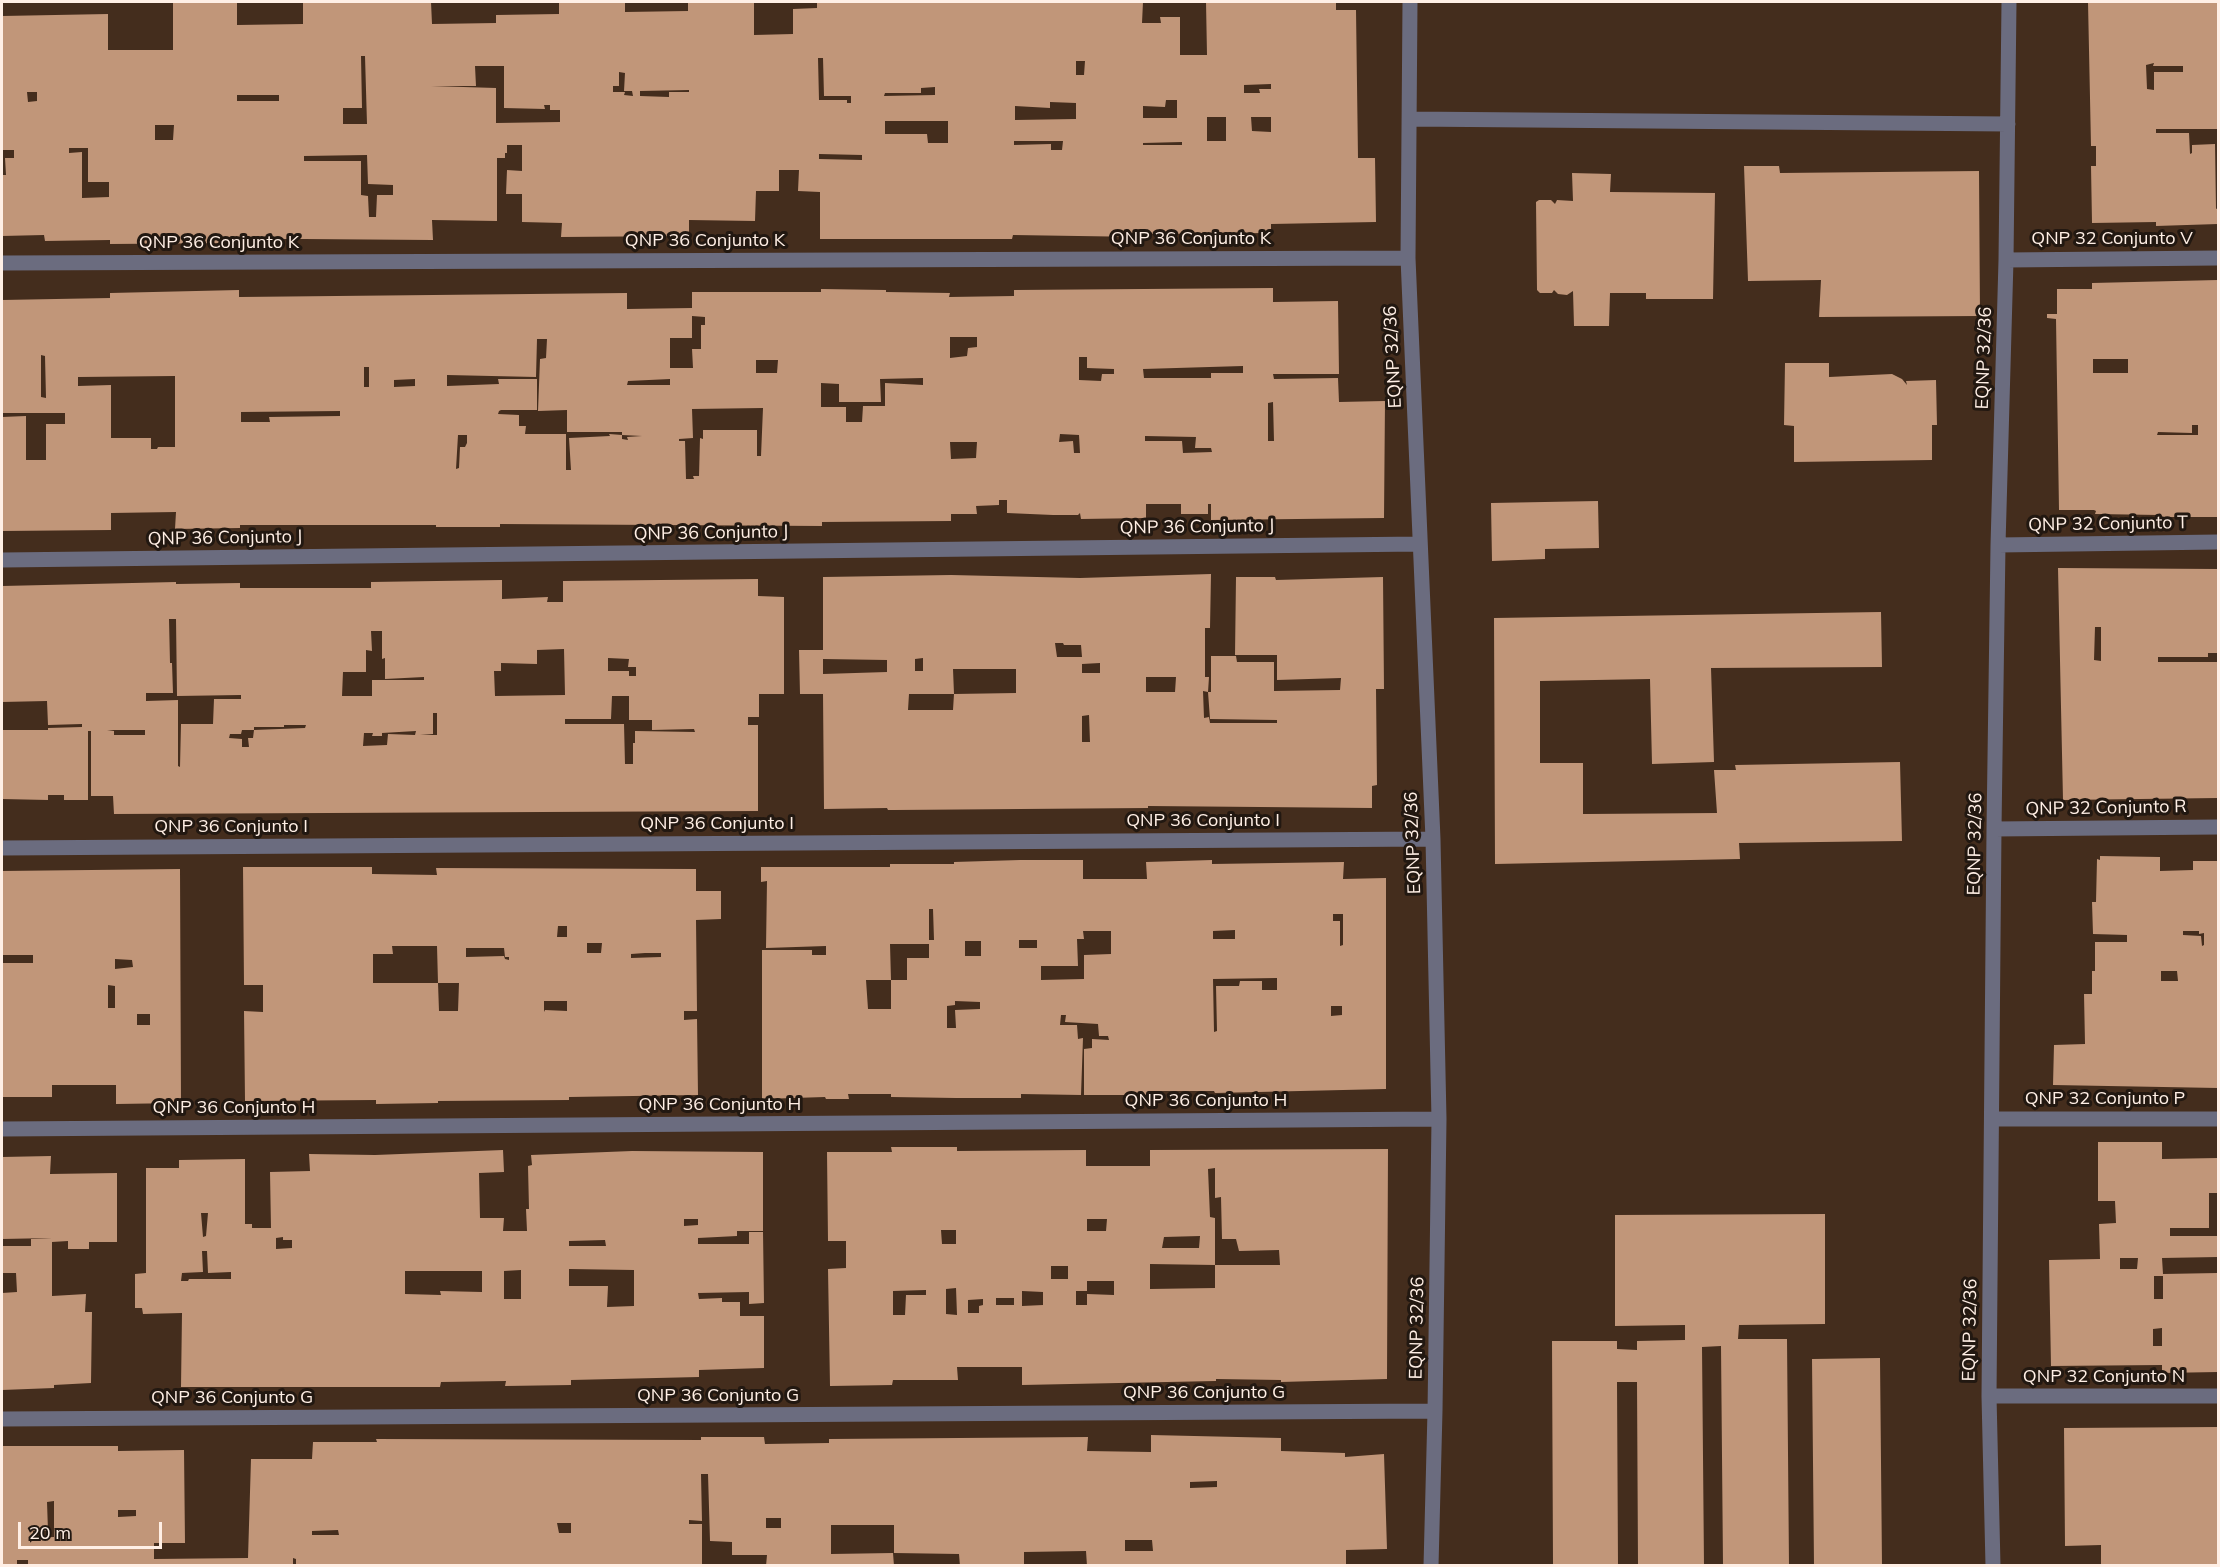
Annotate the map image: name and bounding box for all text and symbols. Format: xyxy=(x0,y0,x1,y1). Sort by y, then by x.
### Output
street label: QNP 36 Conjunto K xyxy=(1111,228,1271,250)
street label: QNP 32 Conjunto V xyxy=(2031,228,2193,250)
street label: QNP 36 Conjunto K xyxy=(625,230,785,252)
street label: QNP 36 Conjunto K xyxy=(139,232,299,254)
street label: EQNP 32/36 xyxy=(1380,305,1406,409)
street label: EQNP 32/36 xyxy=(1971,306,1997,410)
street label: QNP 32 Conjunto T xyxy=(2028,512,2188,536)
street label: QNP 36 Conjunto J xyxy=(1119,515,1275,539)
street label: QNP 36 Conjunto J xyxy=(633,521,789,545)
street label: QNP 36 Conjunto J xyxy=(147,526,303,550)
street label: EQNP 32/36 xyxy=(1400,791,1426,895)
street label: EQNP 32/36 xyxy=(1963,793,1987,895)
street label: QNP 32 Conjunto R xyxy=(2025,796,2187,820)
street label: QNP 36 Conjunto I xyxy=(1126,810,1280,832)
street label: QNP 36 Conjunto I xyxy=(640,813,794,835)
street label: QNP 36 Conjunto I xyxy=(154,816,308,838)
street label: QNP 32 Conjunto P xyxy=(2025,1088,2185,1110)
street label: QNP 36 Conjunto H xyxy=(1125,1090,1287,1112)
street label: QNP 36 Conjunto H xyxy=(639,1094,801,1116)
street label: QNP 36 Conjunto H xyxy=(153,1097,315,1119)
street label: EQNP 32/36 xyxy=(1405,1277,1429,1379)
street label: EQNP 32/36 xyxy=(1958,1279,1982,1381)
street label: QNP 32 Conjunto N xyxy=(2023,1366,2185,1388)
street label: QNP 36 Conjunto G xyxy=(1123,1382,1285,1404)
street label: QNP 36 Conjunto G xyxy=(637,1385,799,1407)
street label: QNP 36 Conjunto G xyxy=(151,1387,313,1409)
scale bar xyxy=(21,1510,165,1548)
text: 20 m xyxy=(29,1521,71,1544)

